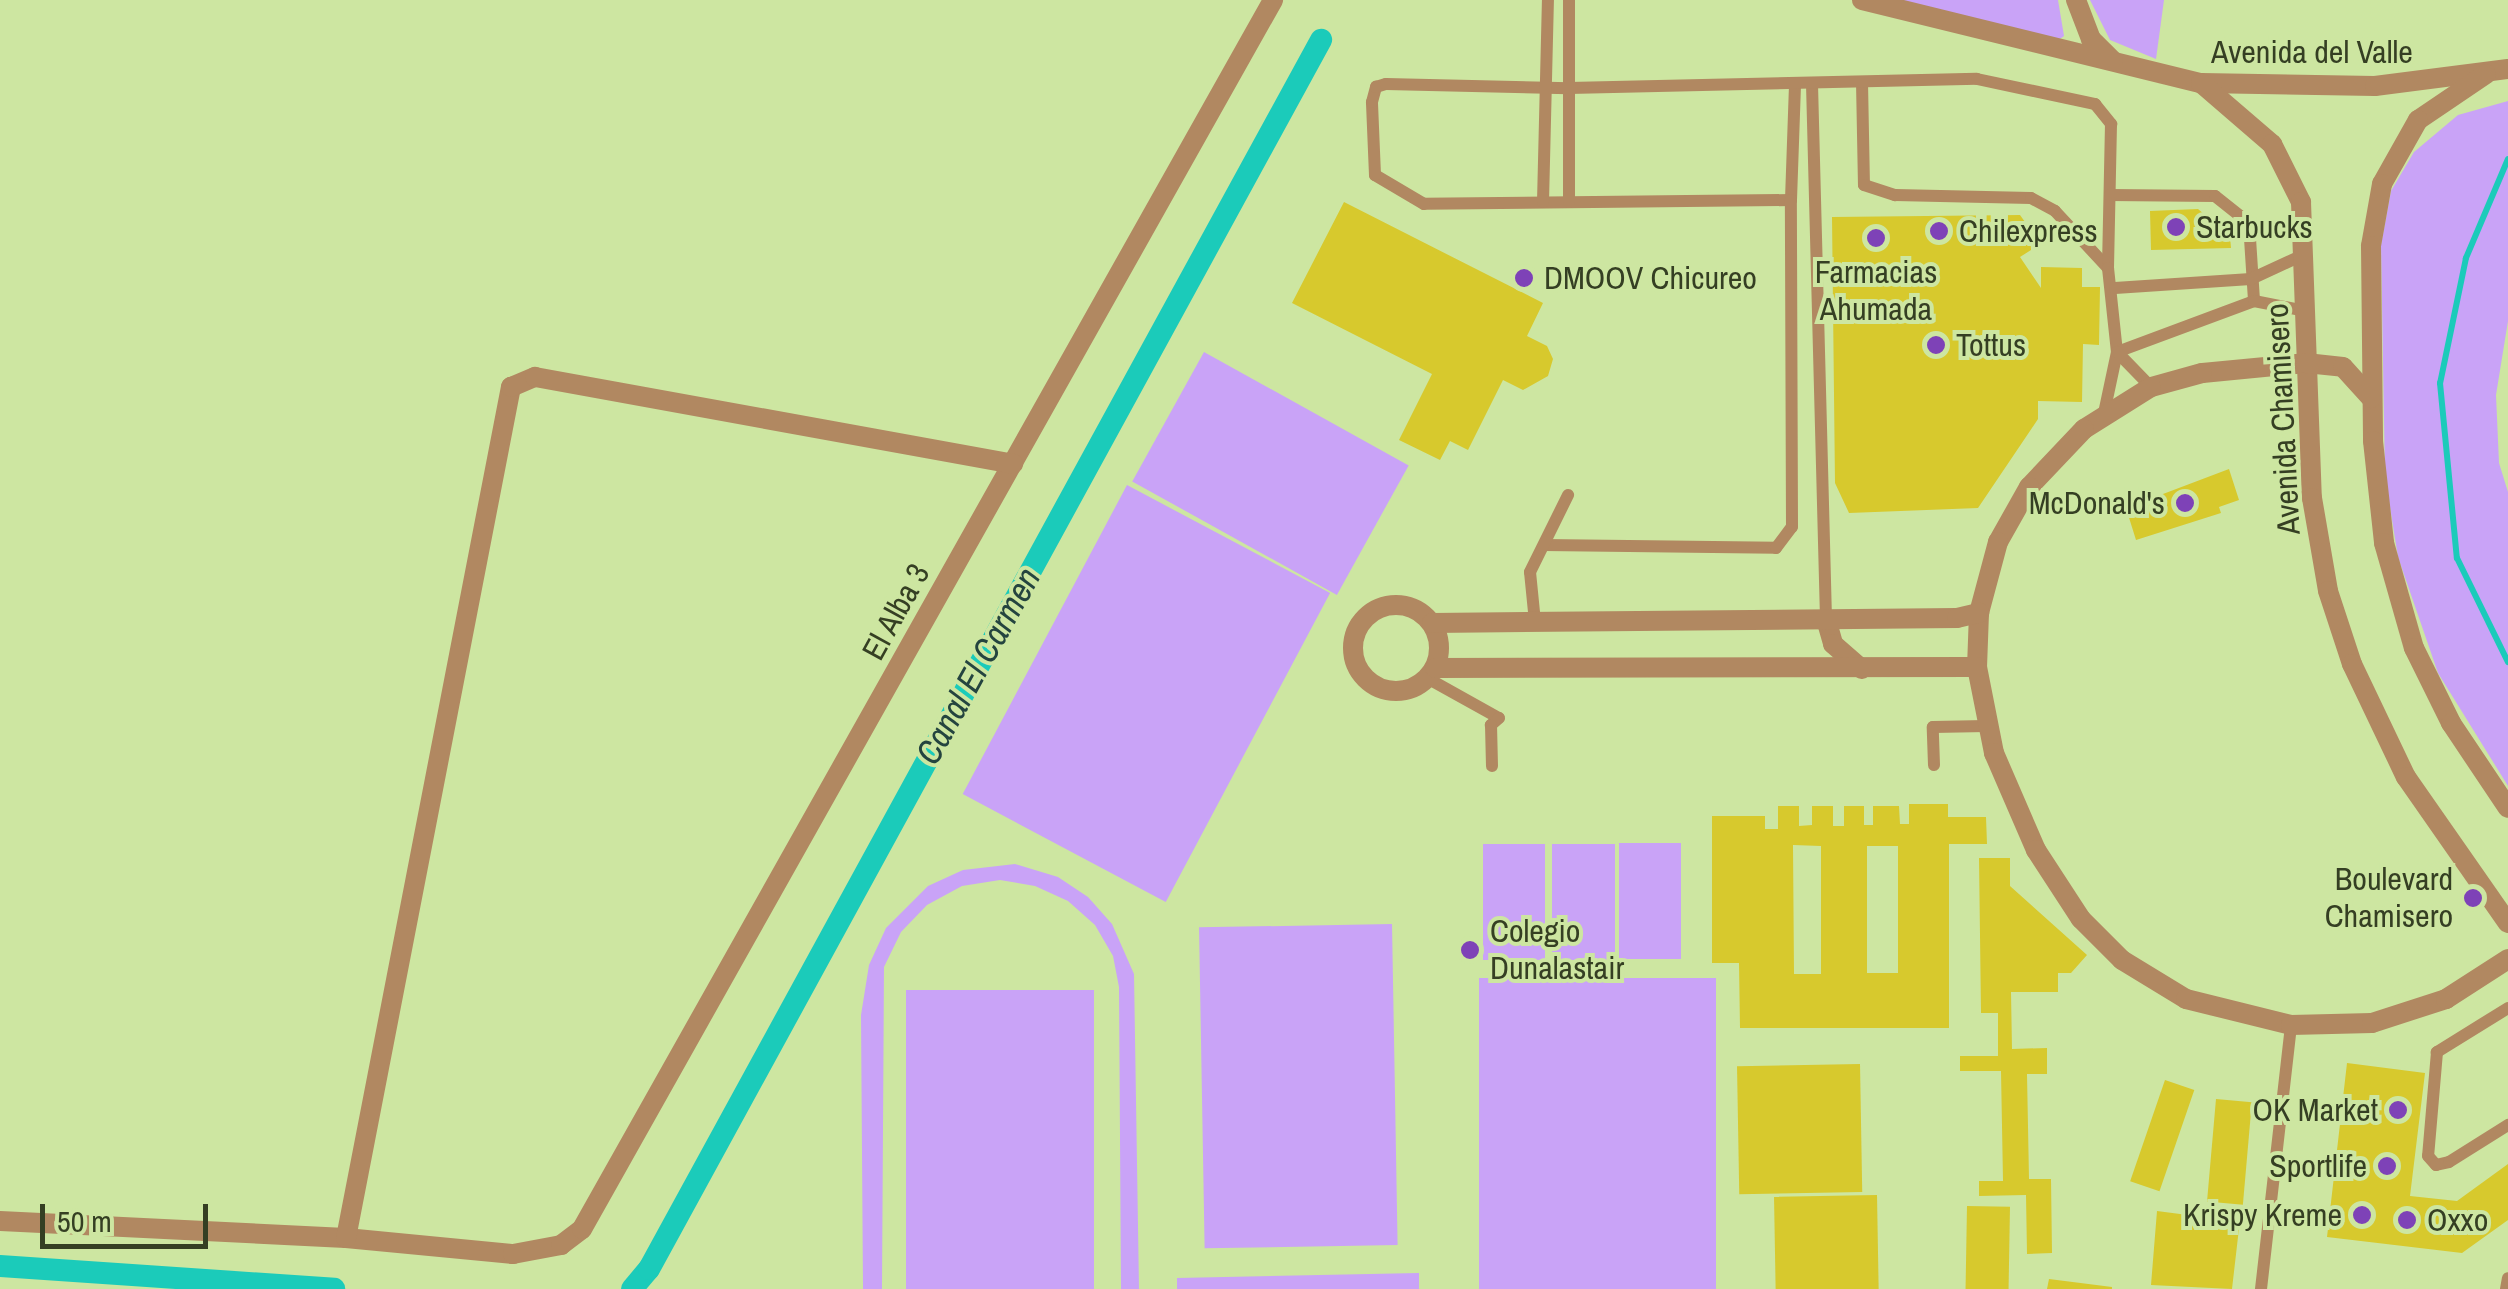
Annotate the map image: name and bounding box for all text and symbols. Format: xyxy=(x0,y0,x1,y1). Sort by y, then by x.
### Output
street label: Avenida del Valle xyxy=(2211,33,2413,71)
place label: Starbucks xyxy=(2196,208,2313,246)
place label: Chilexpress xyxy=(1959,212,2098,250)
marker: Starbucks xyxy=(2165,216,2187,238)
marker: Chilexpress xyxy=(1928,220,1950,242)
marker: Farmacias Ahumada xyxy=(1865,227,1887,249)
place label: Farmacias Ahumada xyxy=(1815,254,1937,329)
place label: DMOOV Chicureo xyxy=(1544,259,1757,297)
marker: DMOOV Chicureo xyxy=(1513,267,1535,289)
street label: Avenida Chamisero xyxy=(2258,302,2308,536)
place label: Tottus xyxy=(1956,326,2026,364)
marker: Tottus xyxy=(1925,334,1947,356)
place label: McDonald's xyxy=(2029,484,2165,522)
marker: McDonald's xyxy=(2174,492,2196,514)
street label: El Alba 3 xyxy=(854,557,938,667)
water label: Canal El Carmen xyxy=(907,560,1049,772)
place label: Boulevard Chamisero xyxy=(2325,861,2453,936)
marker: Boulevard Chamisero xyxy=(2462,887,2484,909)
place label: Colegio Dunalastair xyxy=(1490,913,1624,988)
marker: Colegio Dunalastair xyxy=(1459,939,1481,961)
place label: OK Market xyxy=(2253,1091,2378,1129)
marker: OK Market xyxy=(2387,1099,2409,1121)
place label: Sportlife xyxy=(2269,1147,2367,1185)
marker: Sportlife xyxy=(2376,1155,2398,1177)
scale bar xyxy=(45,1184,212,1246)
place label: Krispy Kreme xyxy=(2183,1196,2342,1234)
text: 50 m xyxy=(57,1201,112,1241)
place label: Oxxo xyxy=(2427,1201,2488,1239)
marker: Krispy Kreme xyxy=(2351,1204,2373,1226)
marker: Oxxo xyxy=(2396,1209,2418,1231)

